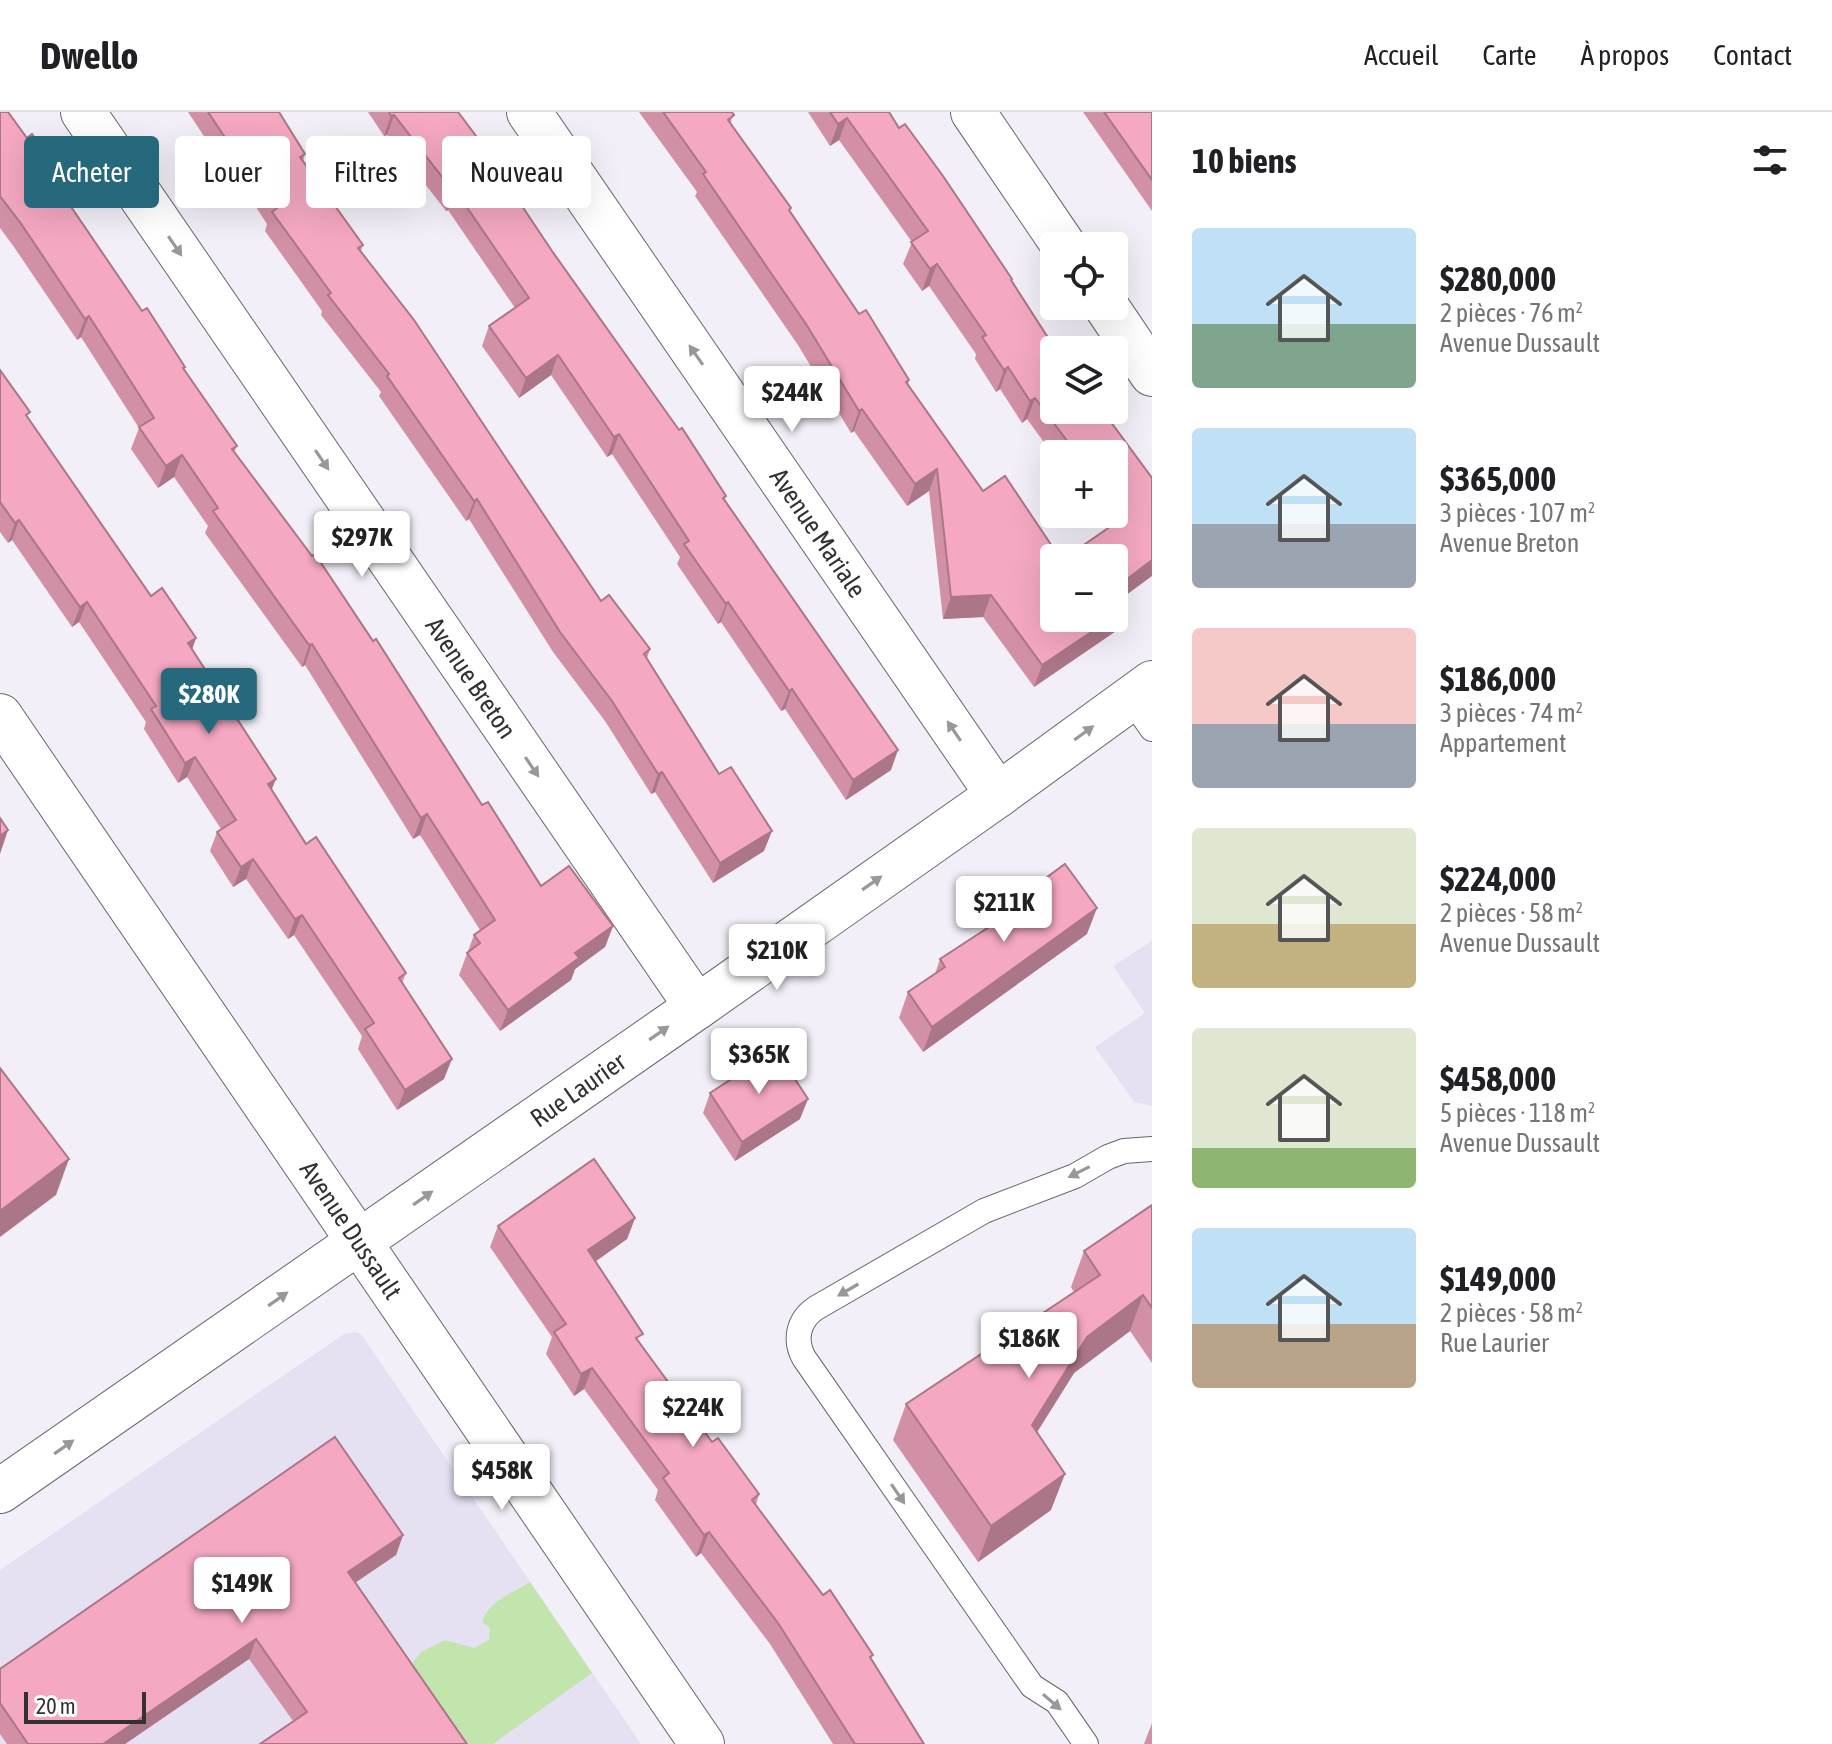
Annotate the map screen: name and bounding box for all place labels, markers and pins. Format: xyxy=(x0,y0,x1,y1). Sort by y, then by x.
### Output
pin: $244K xyxy=(736,366,848,434)
pin: $297K xyxy=(306,511,418,579)
pin: $280K xyxy=(153,668,265,736)
pin: $211K xyxy=(948,876,1060,944)
pin: $210K xyxy=(721,924,833,992)
pin: $365K xyxy=(703,1028,815,1096)
pin: $186K xyxy=(973,1312,1085,1380)
pin: $224K xyxy=(637,1381,749,1449)
pin: $458K xyxy=(446,1444,558,1512)
pin: $149K xyxy=(186,1557,298,1625)

